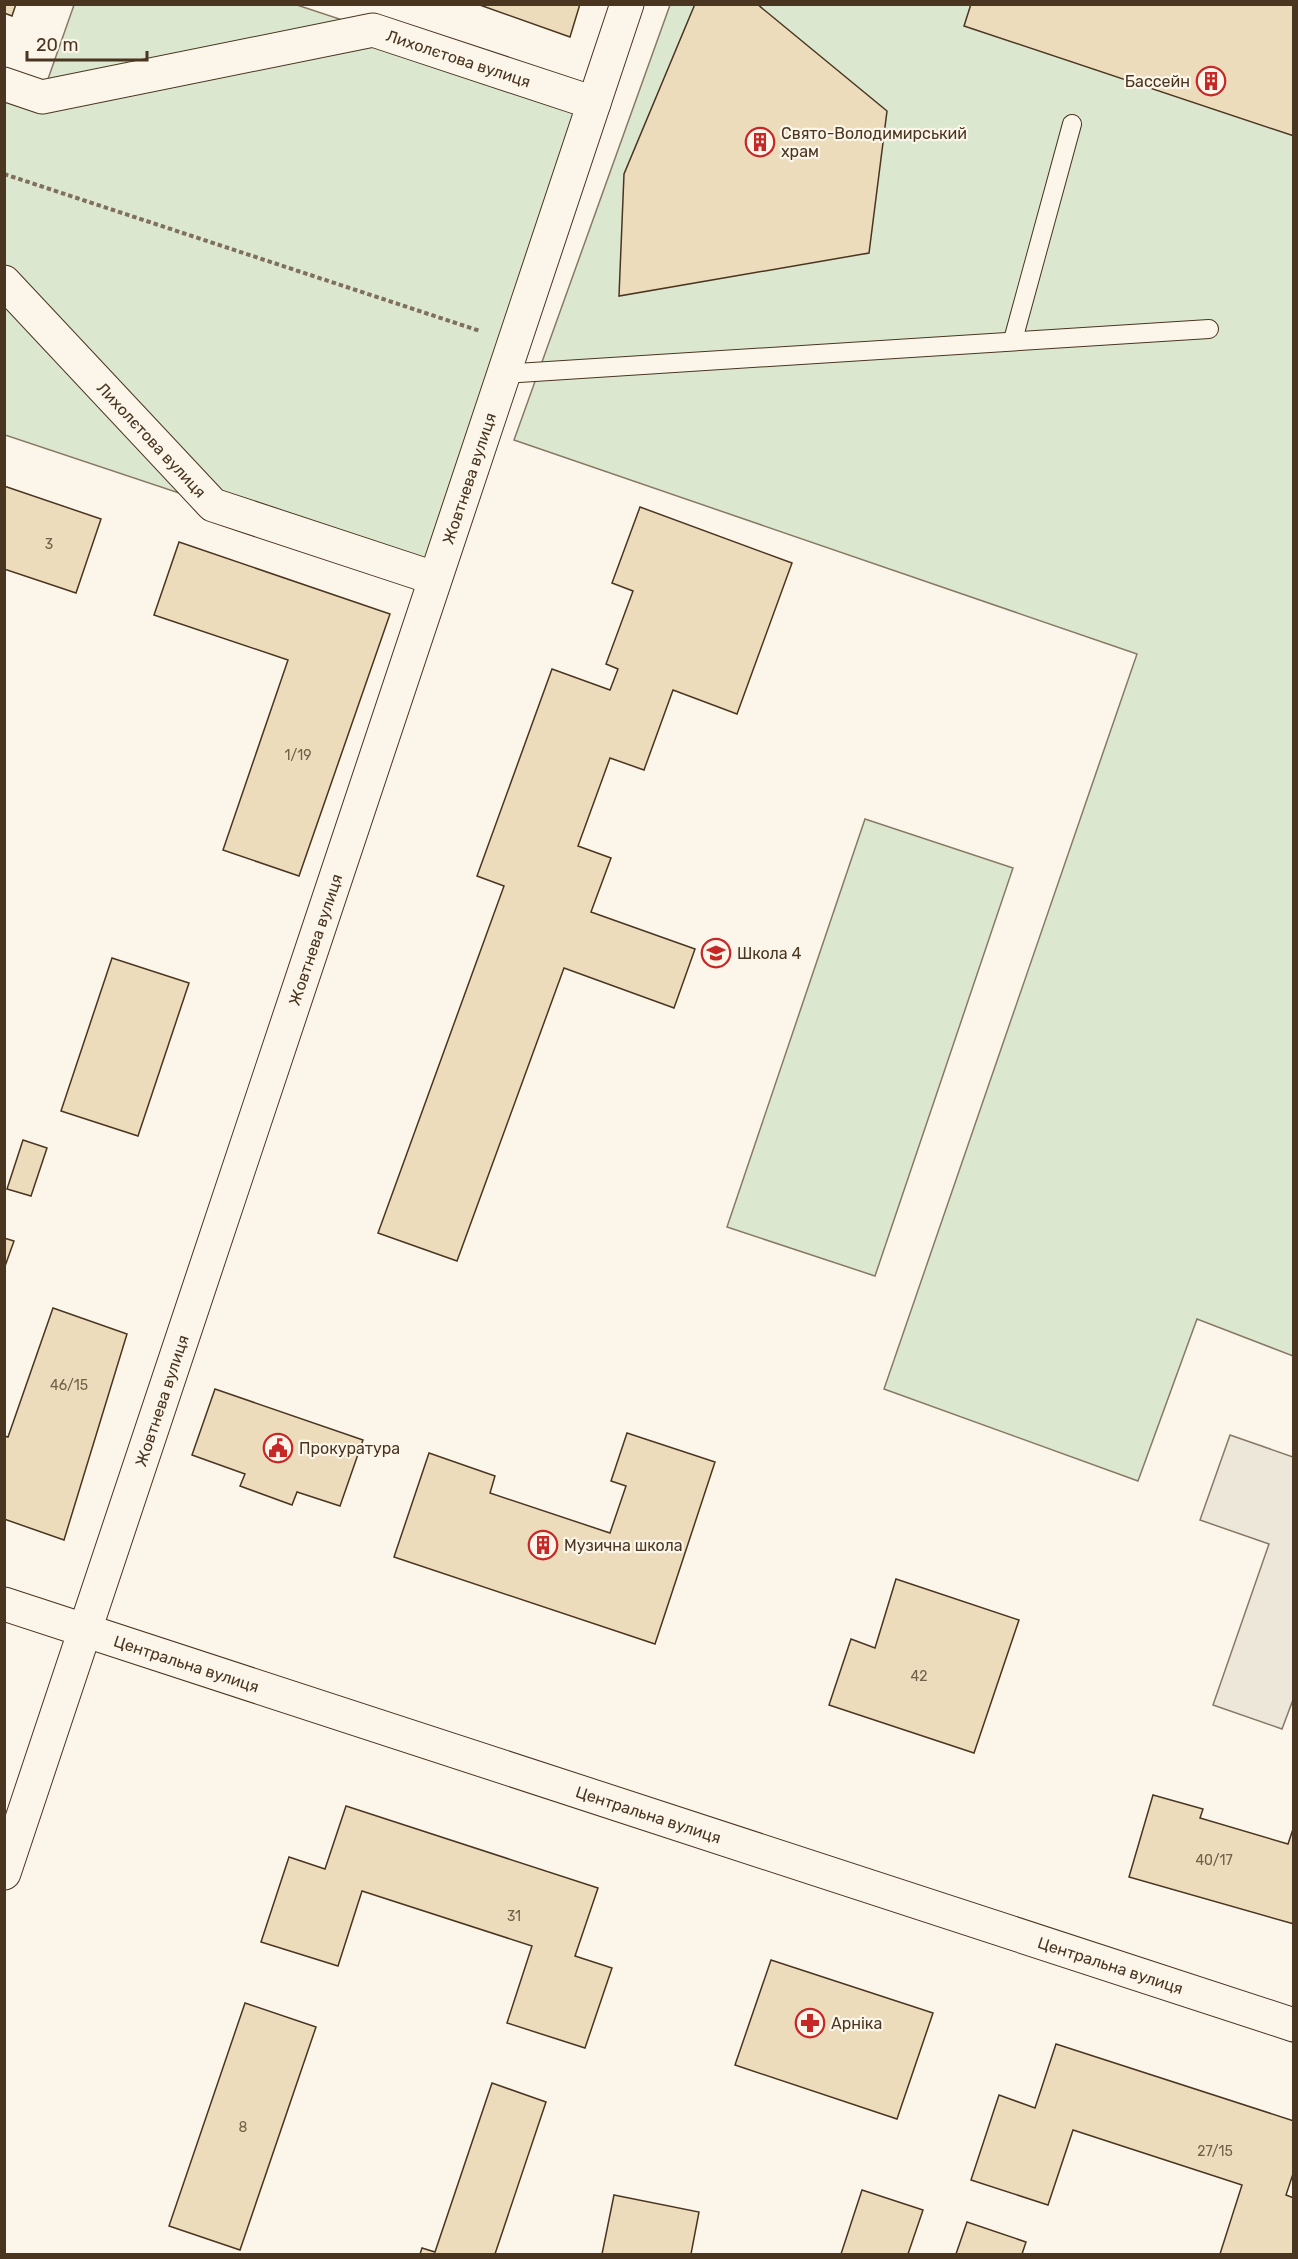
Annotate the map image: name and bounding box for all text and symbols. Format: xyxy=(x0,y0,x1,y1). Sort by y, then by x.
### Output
scale bar xyxy=(27,24,147,62)
street label: Лихолєтова вулиця xyxy=(384,26,533,91)
text: 20 m xyxy=(36,34,78,56)
building icon: Бассейн xyxy=(1195,65,1227,97)
place label: Бассейн xyxy=(1125,72,1190,91)
place label: Свято-Володимирський храм xyxy=(781,124,967,161)
building icon: Свято-Володимирський храм xyxy=(744,126,776,158)
street label: Лихолєтова вулиця xyxy=(93,378,210,501)
street label: Жовтнева вулиця xyxy=(439,410,500,547)
house number: 3 xyxy=(45,536,53,553)
house number: 1/19 xyxy=(285,747,311,764)
street label: Жовтнева вулиця xyxy=(285,871,346,1008)
school or university icon: Школа 4 xyxy=(700,937,732,969)
place label: Школа 4 xyxy=(737,944,802,963)
street label: Жовтнева вулиця xyxy=(131,1332,193,1469)
house number: 46/15 xyxy=(50,1377,88,1394)
public building icon: Прокуратура xyxy=(262,1432,294,1464)
place label: Прокуратура xyxy=(299,1439,400,1458)
building icon: Музична школа xyxy=(527,1529,559,1561)
place label: Музична школа xyxy=(564,1536,683,1555)
street label: Центральна вулиця xyxy=(111,1631,261,1697)
house number: 42 xyxy=(911,1668,927,1685)
street label: Центральна вулиця xyxy=(573,1782,723,1847)
house number: 40/17 xyxy=(1195,1852,1233,1869)
house number: 31 xyxy=(507,1908,521,1925)
street label: Центральна вулиця xyxy=(1035,1933,1185,1998)
pharmacy icon: Арніка xyxy=(794,2007,826,2039)
place label: Арніка xyxy=(831,2014,882,2033)
house number: 8 xyxy=(239,2119,248,2136)
house number: 27/15 xyxy=(1197,2143,1233,2160)

